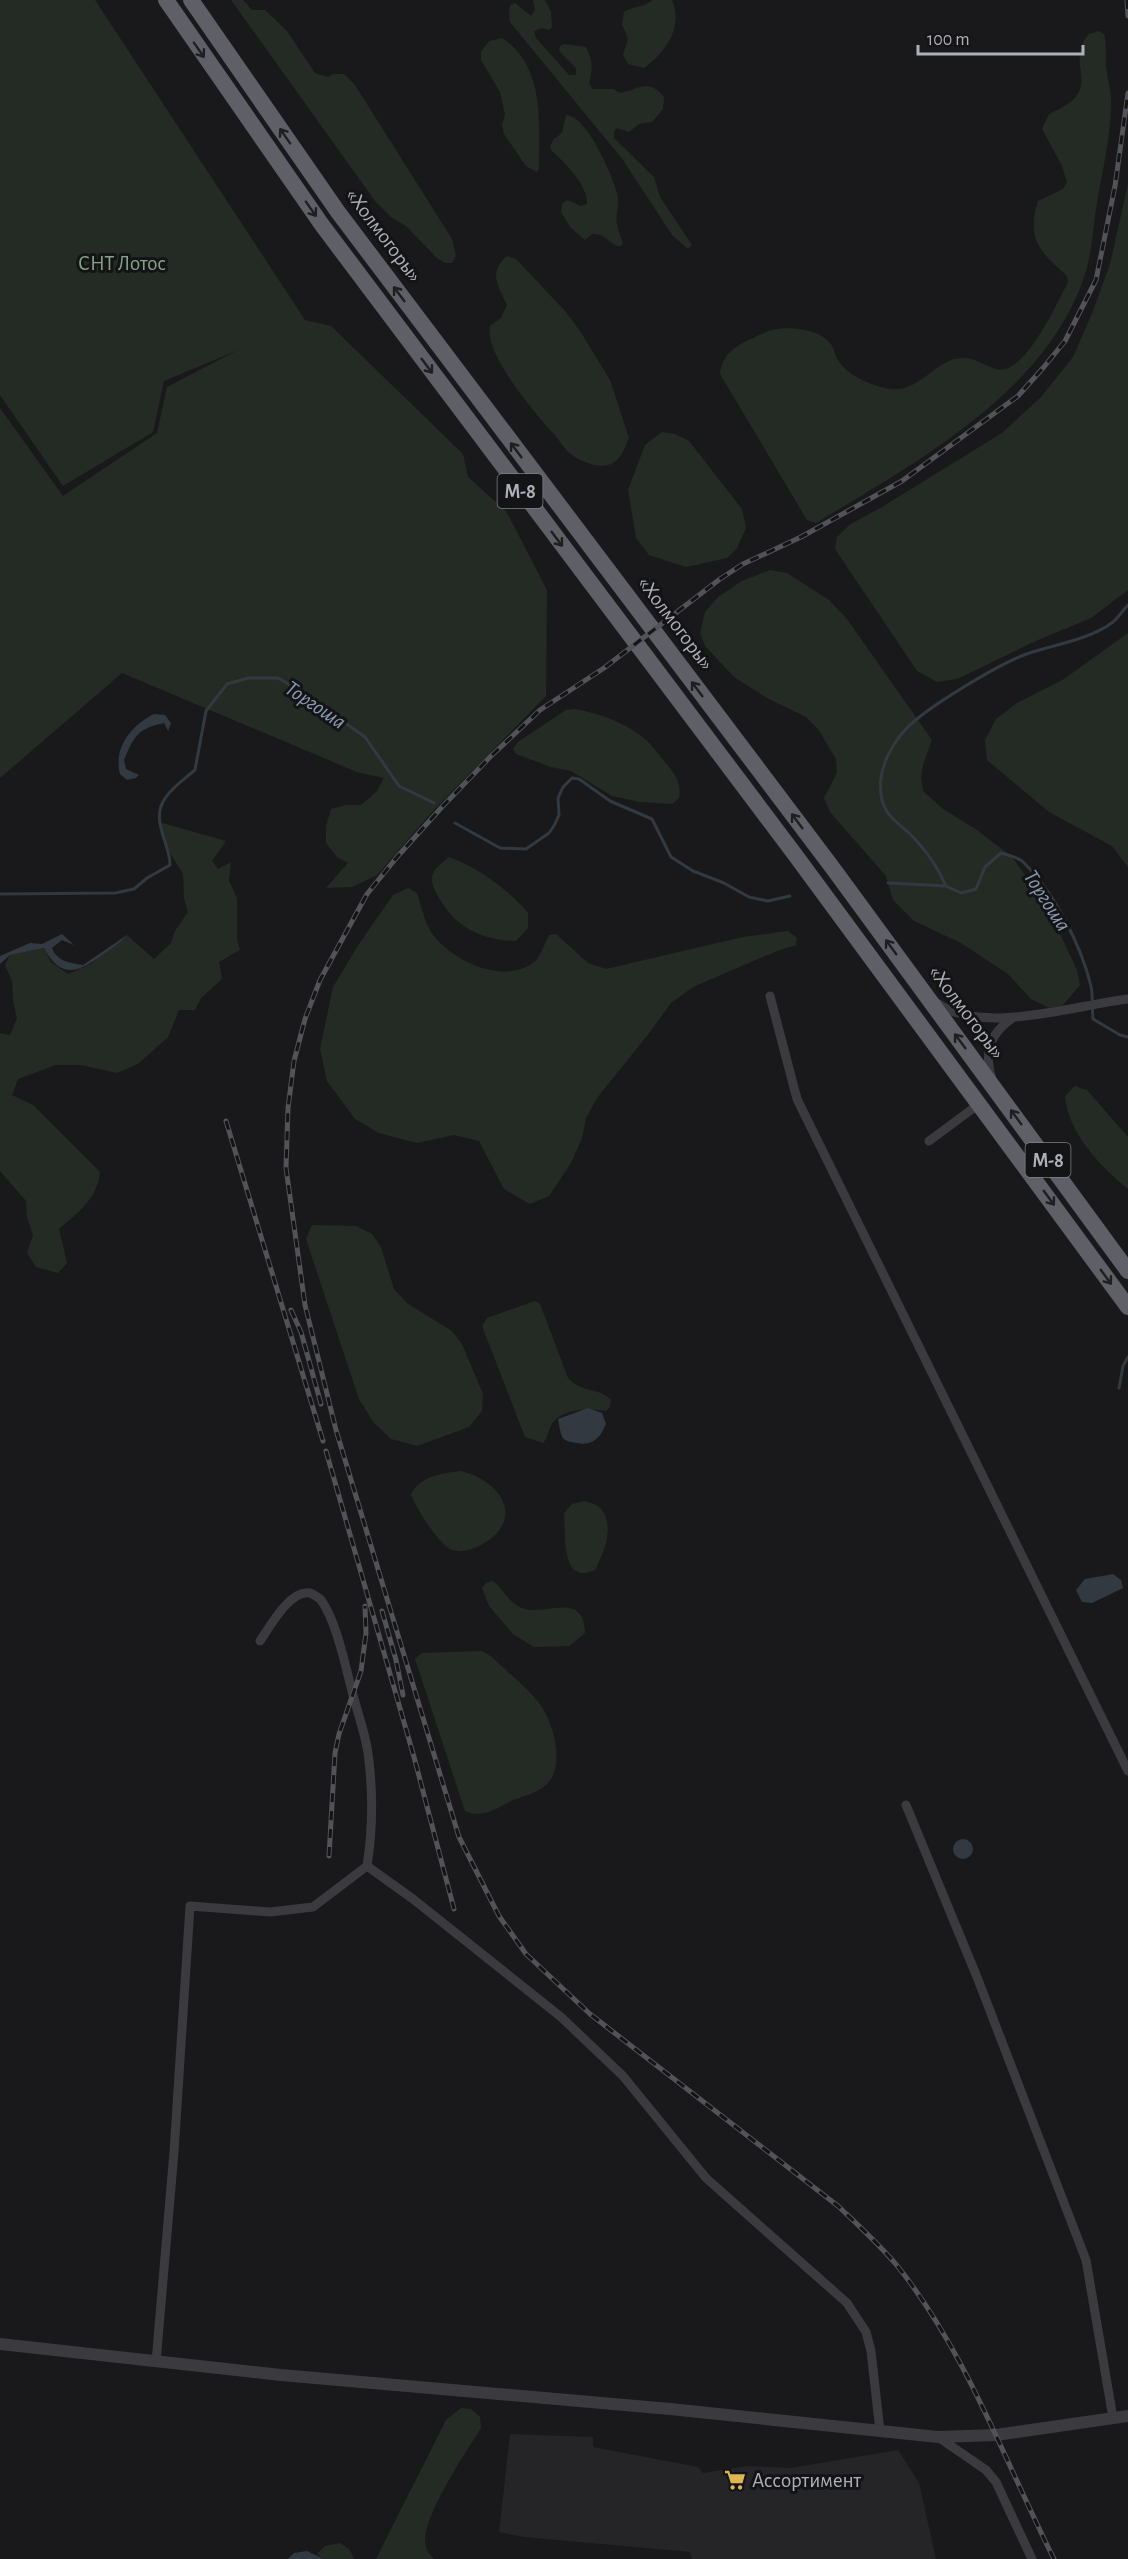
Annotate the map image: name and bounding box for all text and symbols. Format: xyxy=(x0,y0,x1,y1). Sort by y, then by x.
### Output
scale bar xyxy=(918,18,1083,56)
text: 100 m xyxy=(927,31,970,49)
one-way arrow xyxy=(193,41,205,57)
one-way arrow xyxy=(278,129,291,145)
street label: «Холмогоры» xyxy=(342,184,426,286)
one-way arrow xyxy=(305,201,317,217)
park label: СНТ Лотос xyxy=(78,253,166,274)
one-way arrow xyxy=(393,286,406,302)
one-way arrow xyxy=(420,358,433,374)
one-way arrow xyxy=(510,442,523,458)
road number: М-8 xyxy=(498,474,542,508)
one-way arrow xyxy=(550,530,563,546)
street label: «Холмогоры» xyxy=(634,572,718,674)
water label: Торгоша xyxy=(280,677,350,734)
one-way arrow xyxy=(691,682,704,698)
one-way arrow xyxy=(790,813,803,829)
water label: Торгоша xyxy=(1018,866,1075,936)
one-way arrow xyxy=(884,940,897,956)
street label: «Холмогоры» xyxy=(925,961,1009,1063)
one-way arrow xyxy=(954,1034,967,1050)
one-way arrow xyxy=(1010,1109,1023,1125)
road number: М-8 xyxy=(1026,1143,1070,1177)
one-way arrow xyxy=(1043,1190,1055,1206)
one-way arrow xyxy=(1100,1268,1112,1284)
supermarket icon: Ассортимент xyxy=(723,2468,747,2492)
place label: Ассортимент xyxy=(752,2470,862,2491)

